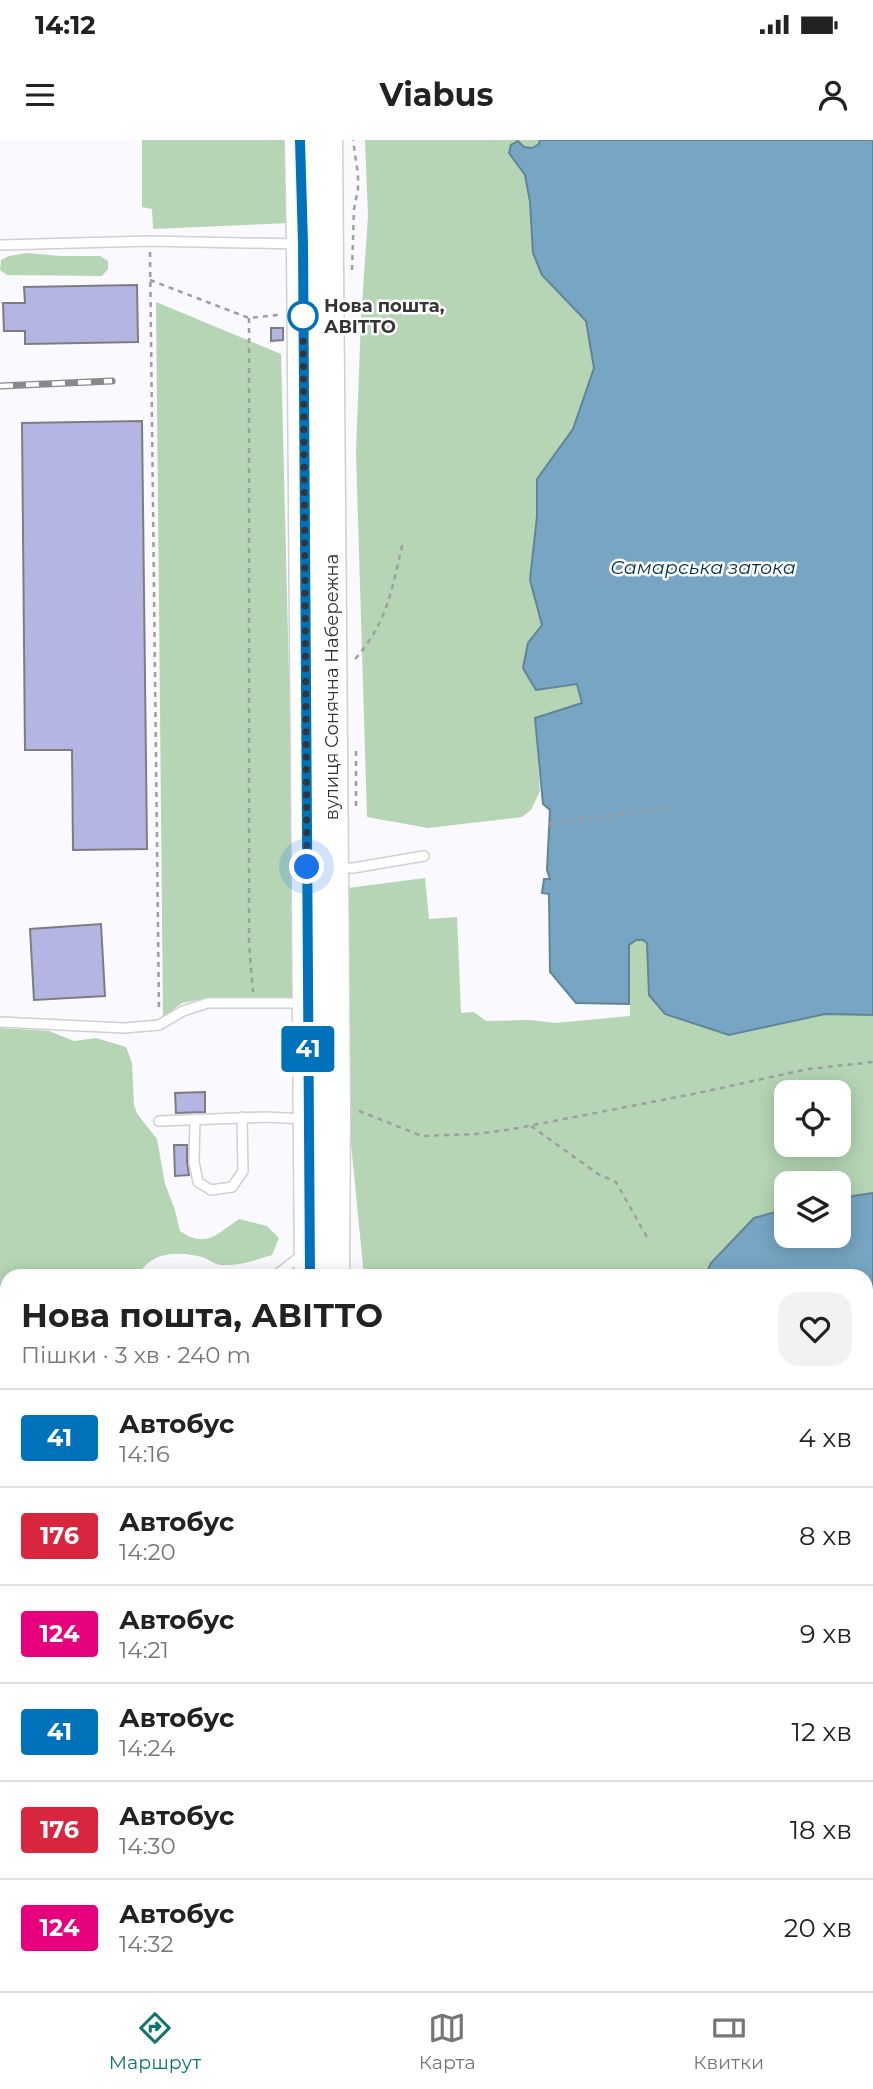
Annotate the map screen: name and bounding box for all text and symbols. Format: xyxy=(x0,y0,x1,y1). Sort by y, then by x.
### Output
text: 14:12 xyxy=(35,9,96,41)
text: Viabus xyxy=(379,75,494,114)
icon: menu xyxy=(21,76,59,114)
icon: person xyxy=(814,76,852,114)
place label: Нова пошта, АВІТТО xyxy=(324,295,445,338)
marker: Нова пошта, АВІТТО xyxy=(288,301,318,331)
street label: вулиця Сонячна Набережна xyxy=(321,554,343,820)
water label: Самарська затока xyxy=(610,556,796,579)
your location xyxy=(289,849,324,884)
line badge: 41 xyxy=(276,1026,340,1072)
text: 41 xyxy=(295,1034,321,1063)
map controls xyxy=(774,1080,851,1248)
button: locate xyxy=(774,1080,851,1157)
button: layers xyxy=(774,1171,851,1248)
button: heart xyxy=(778,1292,852,1366)
text: Нова пошта, АВІТТО xyxy=(21,1295,383,1335)
text: Пішки · 3 хв · 240 m xyxy=(21,1341,251,1369)
text: Автобус xyxy=(119,1408,234,1440)
text: 4 хв xyxy=(799,1422,852,1454)
text: 41 xyxy=(47,1423,72,1452)
text: 14:16 xyxy=(119,1440,170,1468)
text: Автобус xyxy=(119,1506,234,1538)
text: 8 хв xyxy=(799,1520,852,1552)
text: 176 xyxy=(40,1521,79,1550)
text: 14:20 xyxy=(119,1538,176,1566)
text: Автобус xyxy=(119,1604,234,1636)
text: 9 хв xyxy=(800,1618,852,1650)
text: 124 xyxy=(40,1619,79,1648)
text: 14:21 xyxy=(119,1636,169,1664)
text: Автобус xyxy=(119,1702,234,1734)
text: 12 хв xyxy=(792,1716,852,1748)
text: 41 xyxy=(47,1717,72,1746)
text: 14:24 xyxy=(119,1734,175,1762)
text: Автобус xyxy=(119,1800,234,1832)
text: 18 хв xyxy=(790,1814,852,1846)
text: 176 xyxy=(40,1815,79,1844)
text: 14:30 xyxy=(119,1832,176,1860)
text: Автобус xyxy=(119,1898,234,1930)
text: 20 хв xyxy=(784,1912,852,1944)
text: 124 xyxy=(40,1913,79,1942)
text: 14:32 xyxy=(119,1930,173,1958)
tab: Маршрут xyxy=(109,2009,201,2074)
tab: Карта xyxy=(419,2009,476,2074)
tab: Квитки xyxy=(693,2009,764,2074)

